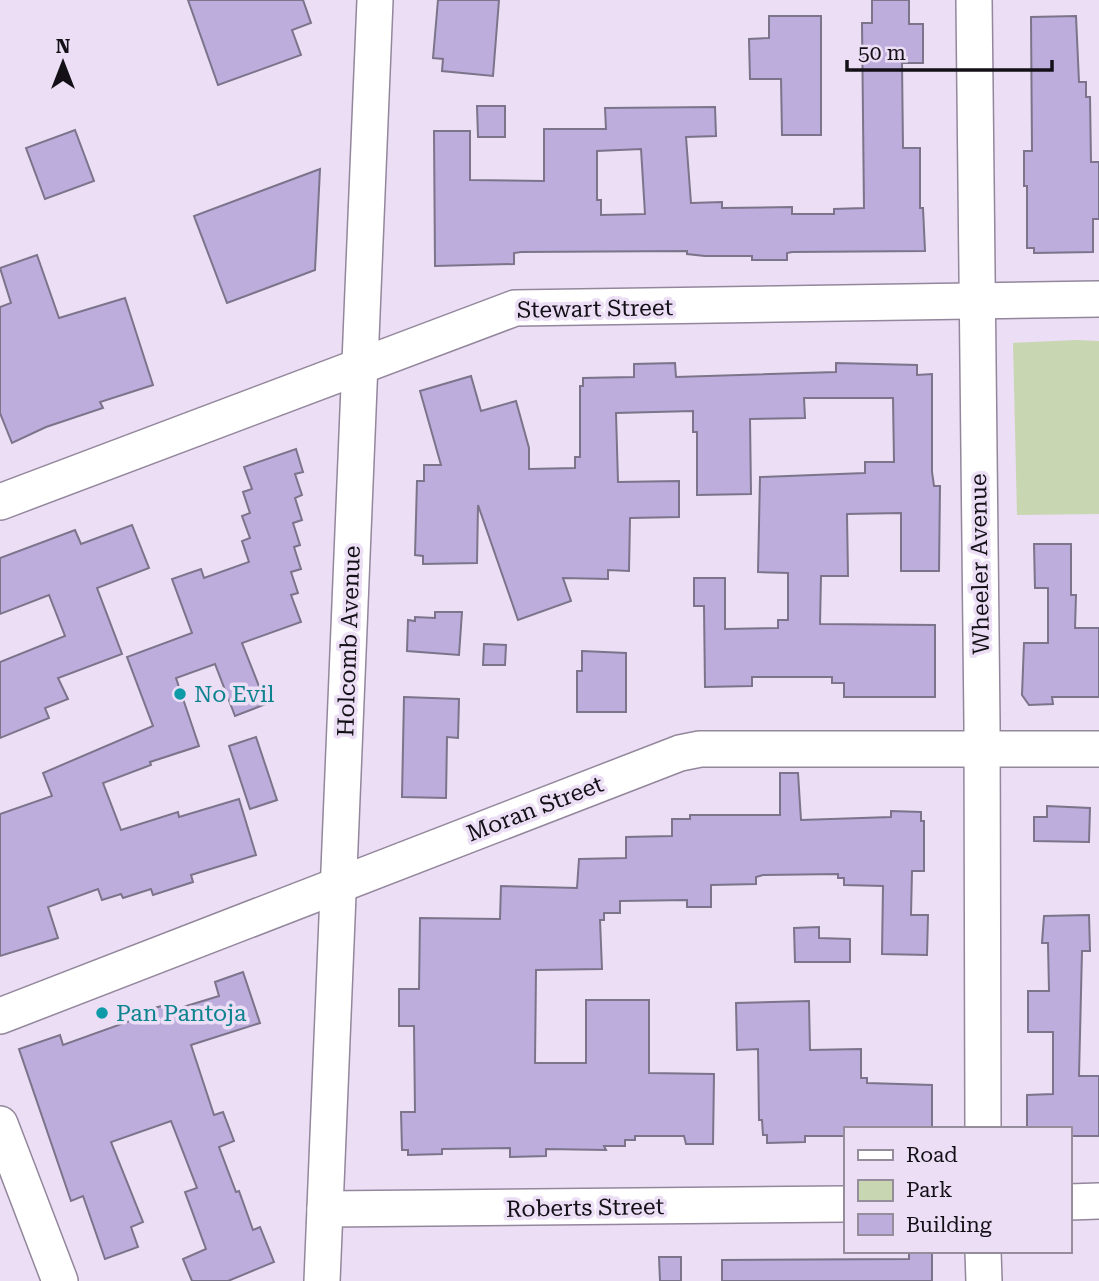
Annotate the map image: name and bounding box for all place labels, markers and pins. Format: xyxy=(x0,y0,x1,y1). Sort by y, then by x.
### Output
place label: No Evil xyxy=(194,681,274,708)
marker: No Evil xyxy=(172,686,188,702)
place label: Pan Pantoja xyxy=(116,1000,247,1027)
marker: Pan Pantoja xyxy=(94,1005,110,1021)

